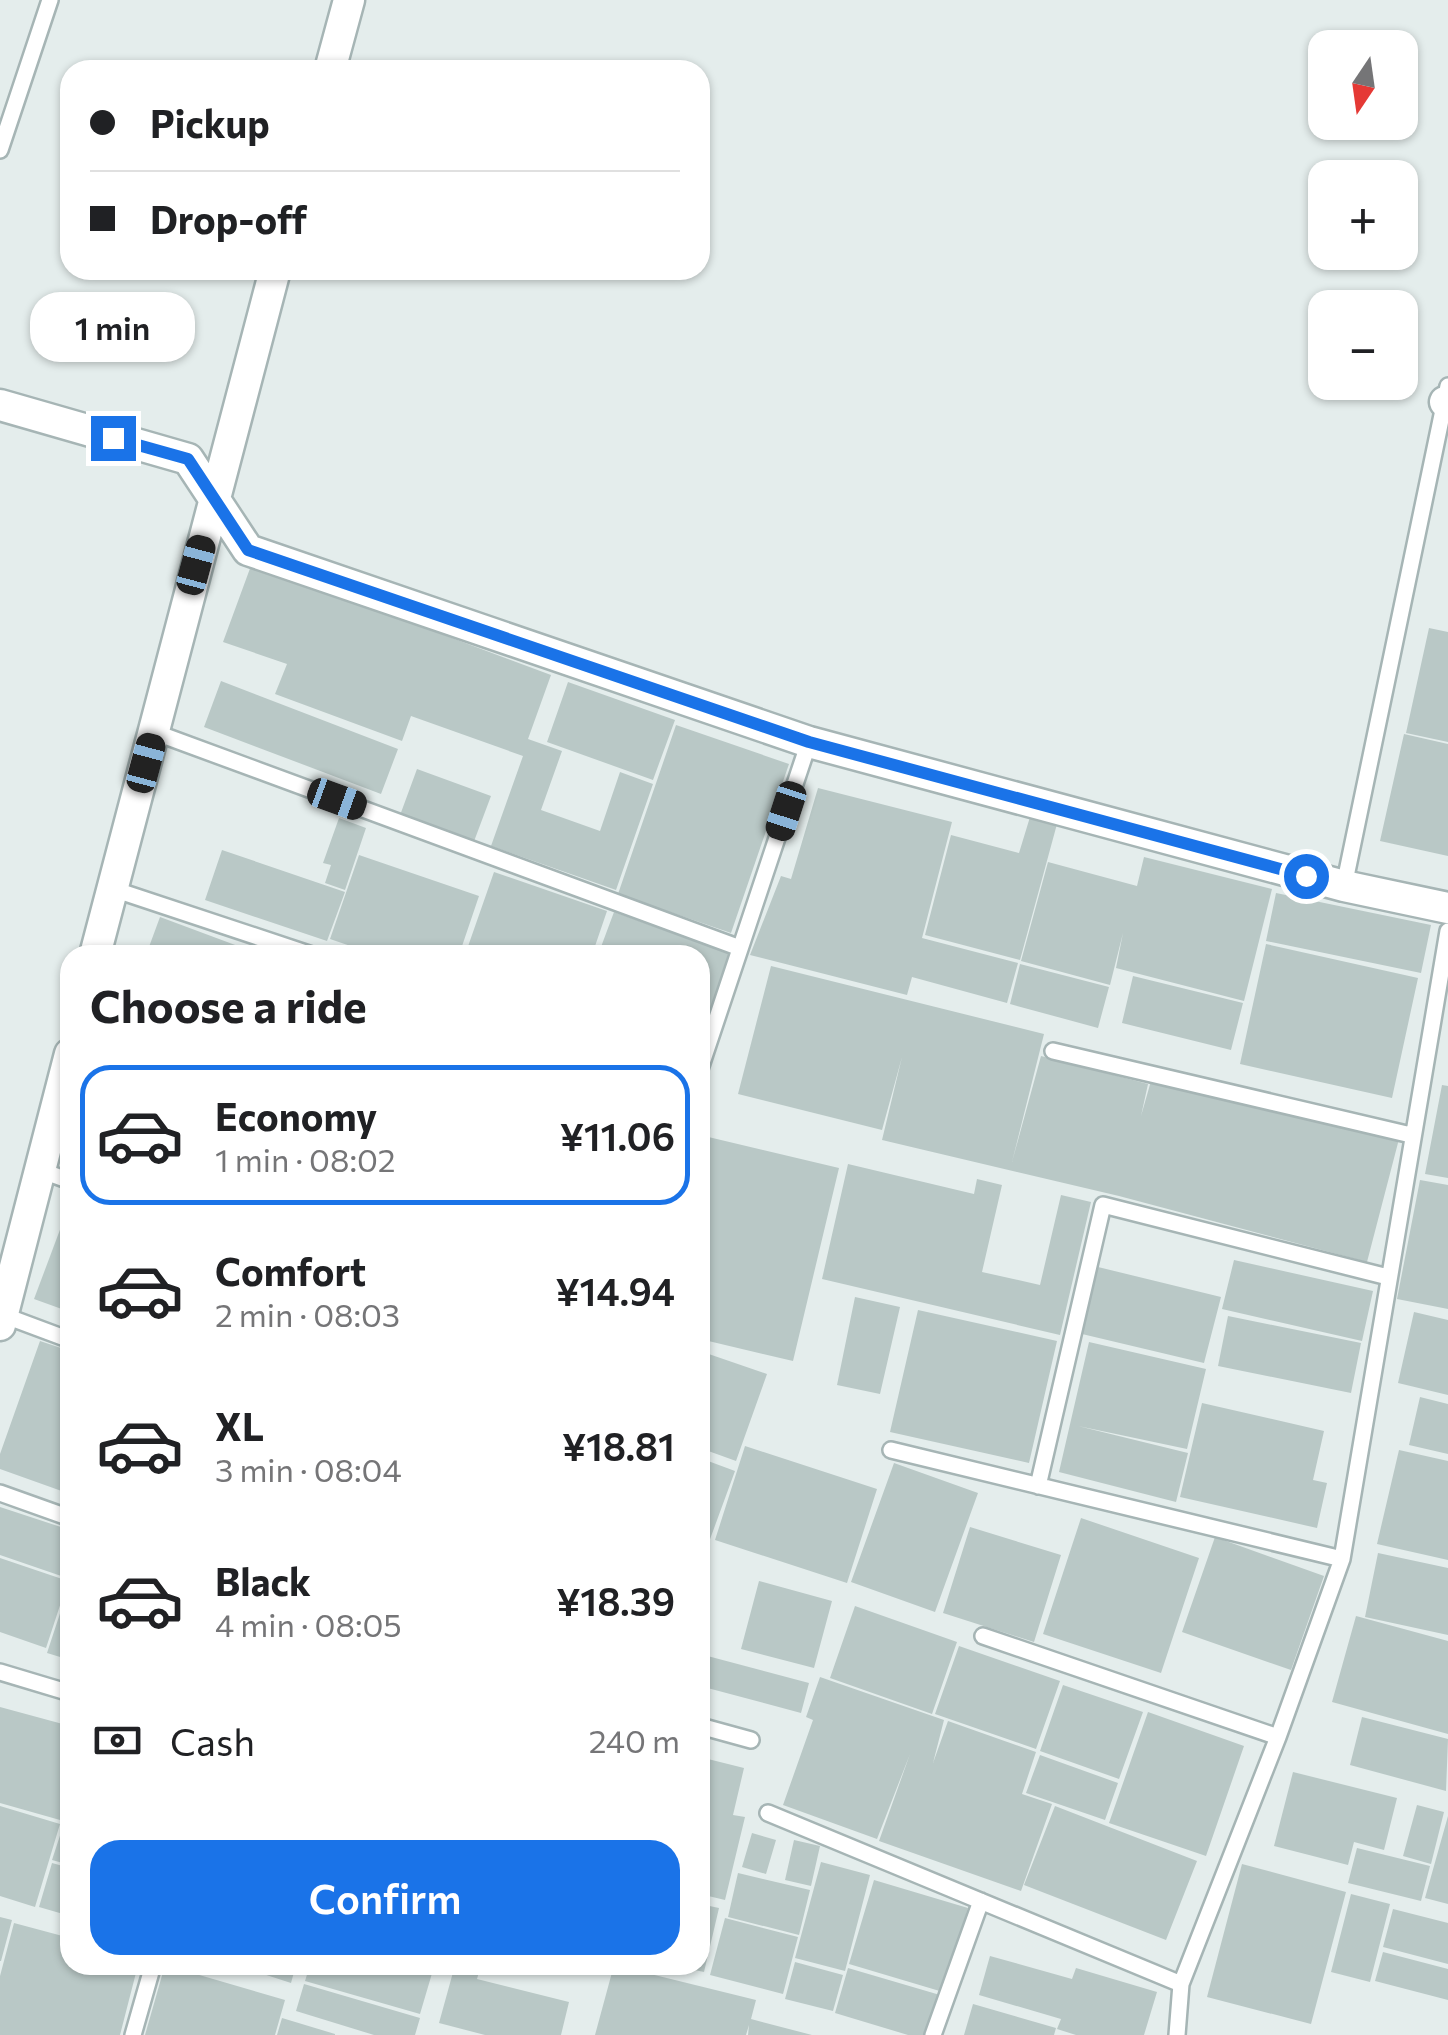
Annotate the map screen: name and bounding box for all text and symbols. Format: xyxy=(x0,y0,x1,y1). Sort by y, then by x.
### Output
north arrow xyxy=(1308,30,1418,140)
map controls xyxy=(1308,30,1418,400)
text: Pickup xyxy=(150,99,270,146)
button: + xyxy=(1308,160,1418,270)
text: Drop-off xyxy=(150,195,307,242)
button: − xyxy=(1308,290,1418,400)
callout: 1 min xyxy=(31,293,196,363)
text: 1 min xyxy=(75,307,150,347)
route end xyxy=(91,416,136,461)
car xyxy=(174,532,218,598)
car xyxy=(124,730,168,796)
car xyxy=(304,775,370,823)
car xyxy=(762,778,810,844)
route start xyxy=(1284,854,1329,899)
text: Choose a ride xyxy=(90,977,367,1032)
icon: car xyxy=(95,1090,185,1180)
text: Economy xyxy=(215,1092,377,1139)
text: ¥11.06 xyxy=(560,1112,675,1159)
text: 1 min · 08:02 xyxy=(215,1139,396,1179)
icon: car xyxy=(95,1245,185,1335)
text: Comfort xyxy=(215,1247,366,1294)
text: ¥14.94 xyxy=(556,1267,675,1314)
text: 2 min · 08:03 xyxy=(215,1294,400,1334)
icon: car xyxy=(95,1400,185,1490)
text: XL xyxy=(215,1402,264,1449)
text: ¥18.81 xyxy=(562,1422,675,1469)
text: 3 min · 08:04 xyxy=(215,1449,402,1489)
icon: car xyxy=(95,1555,185,1645)
text: Black xyxy=(215,1557,311,1604)
text: ¥18.39 xyxy=(556,1577,675,1624)
text: 4 min · 08:05 xyxy=(215,1604,402,1644)
icon: cash xyxy=(90,1713,145,1768)
text: Cash xyxy=(170,1717,255,1764)
text: 240 m xyxy=(589,1720,680,1760)
button: Confirm xyxy=(90,1840,680,1955)

